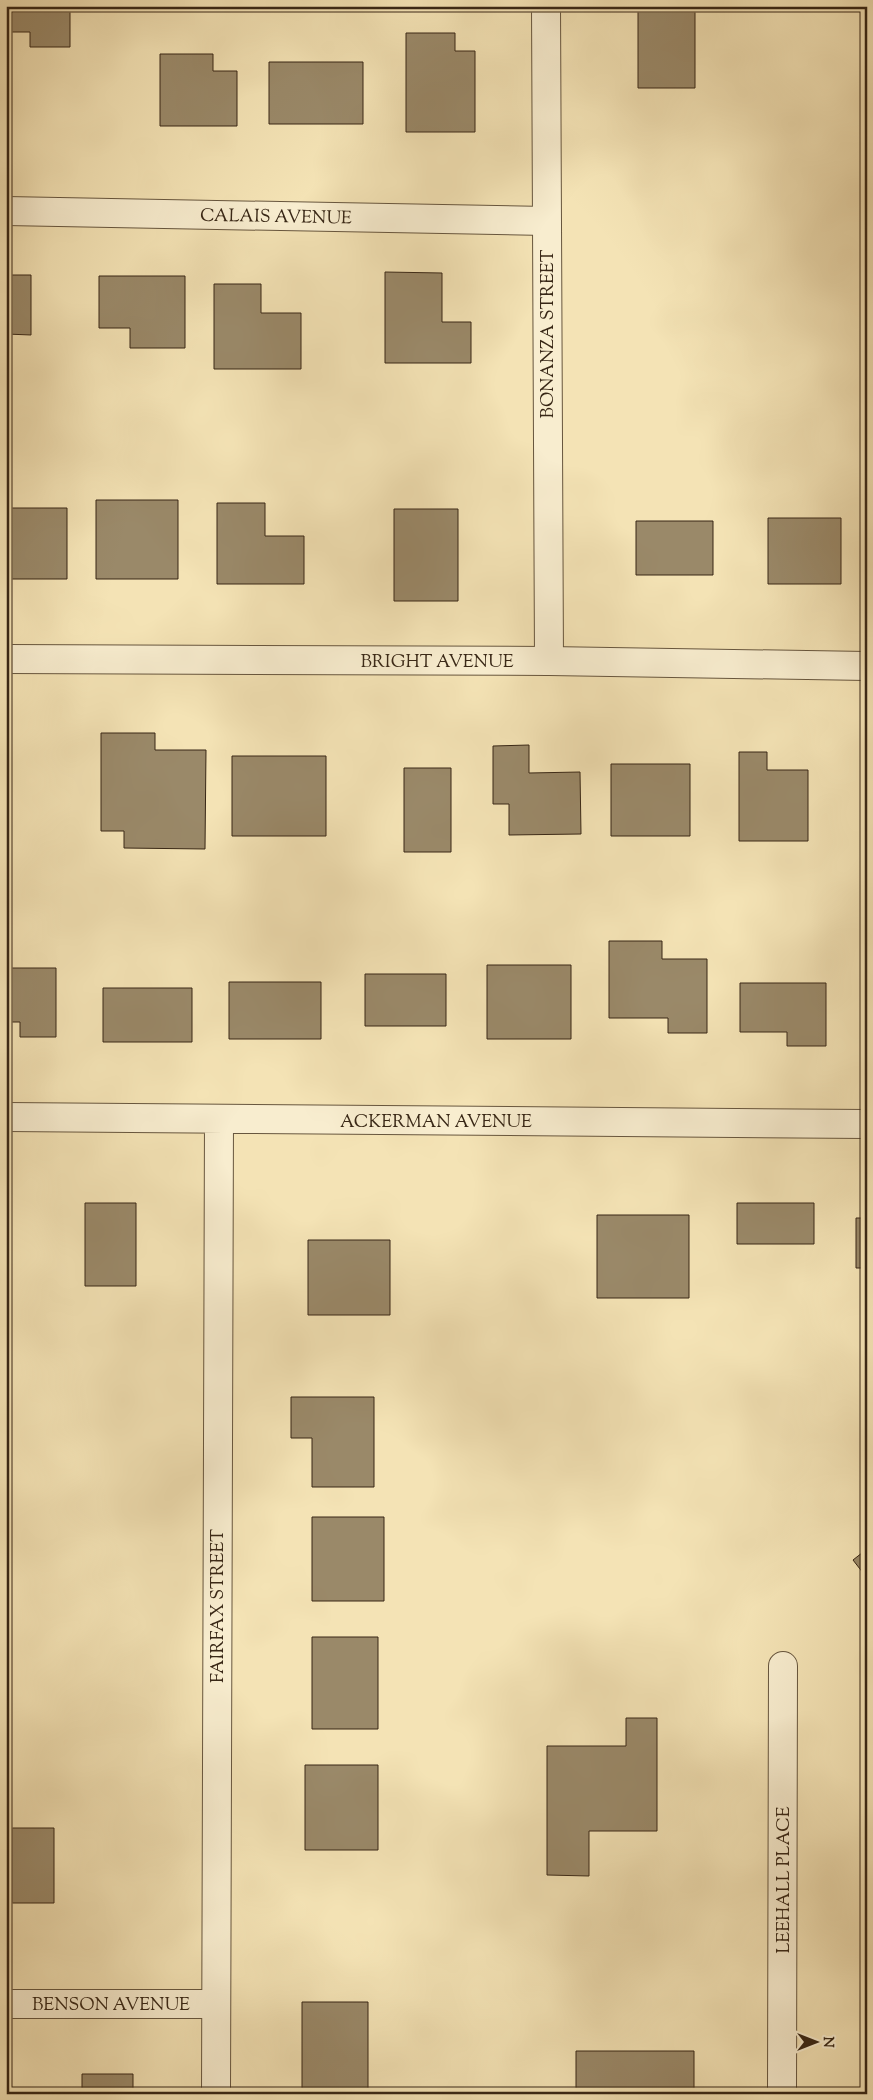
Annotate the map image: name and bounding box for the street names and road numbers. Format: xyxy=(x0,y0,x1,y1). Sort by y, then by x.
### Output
street label: CALAIS AVENUE xyxy=(200,204,352,232)
street label: BONANZA STREET xyxy=(536,249,562,418)
street label: BRIGHT AVENUE xyxy=(361,650,514,676)
street label: ACKERMAN AVENUE xyxy=(340,1110,532,1136)
street label: FAIRFAX STREET xyxy=(206,1529,232,1683)
street label: LEEHALL PLACE xyxy=(772,1806,798,1954)
street label: BENSON AVENUE xyxy=(32,1993,190,2019)

